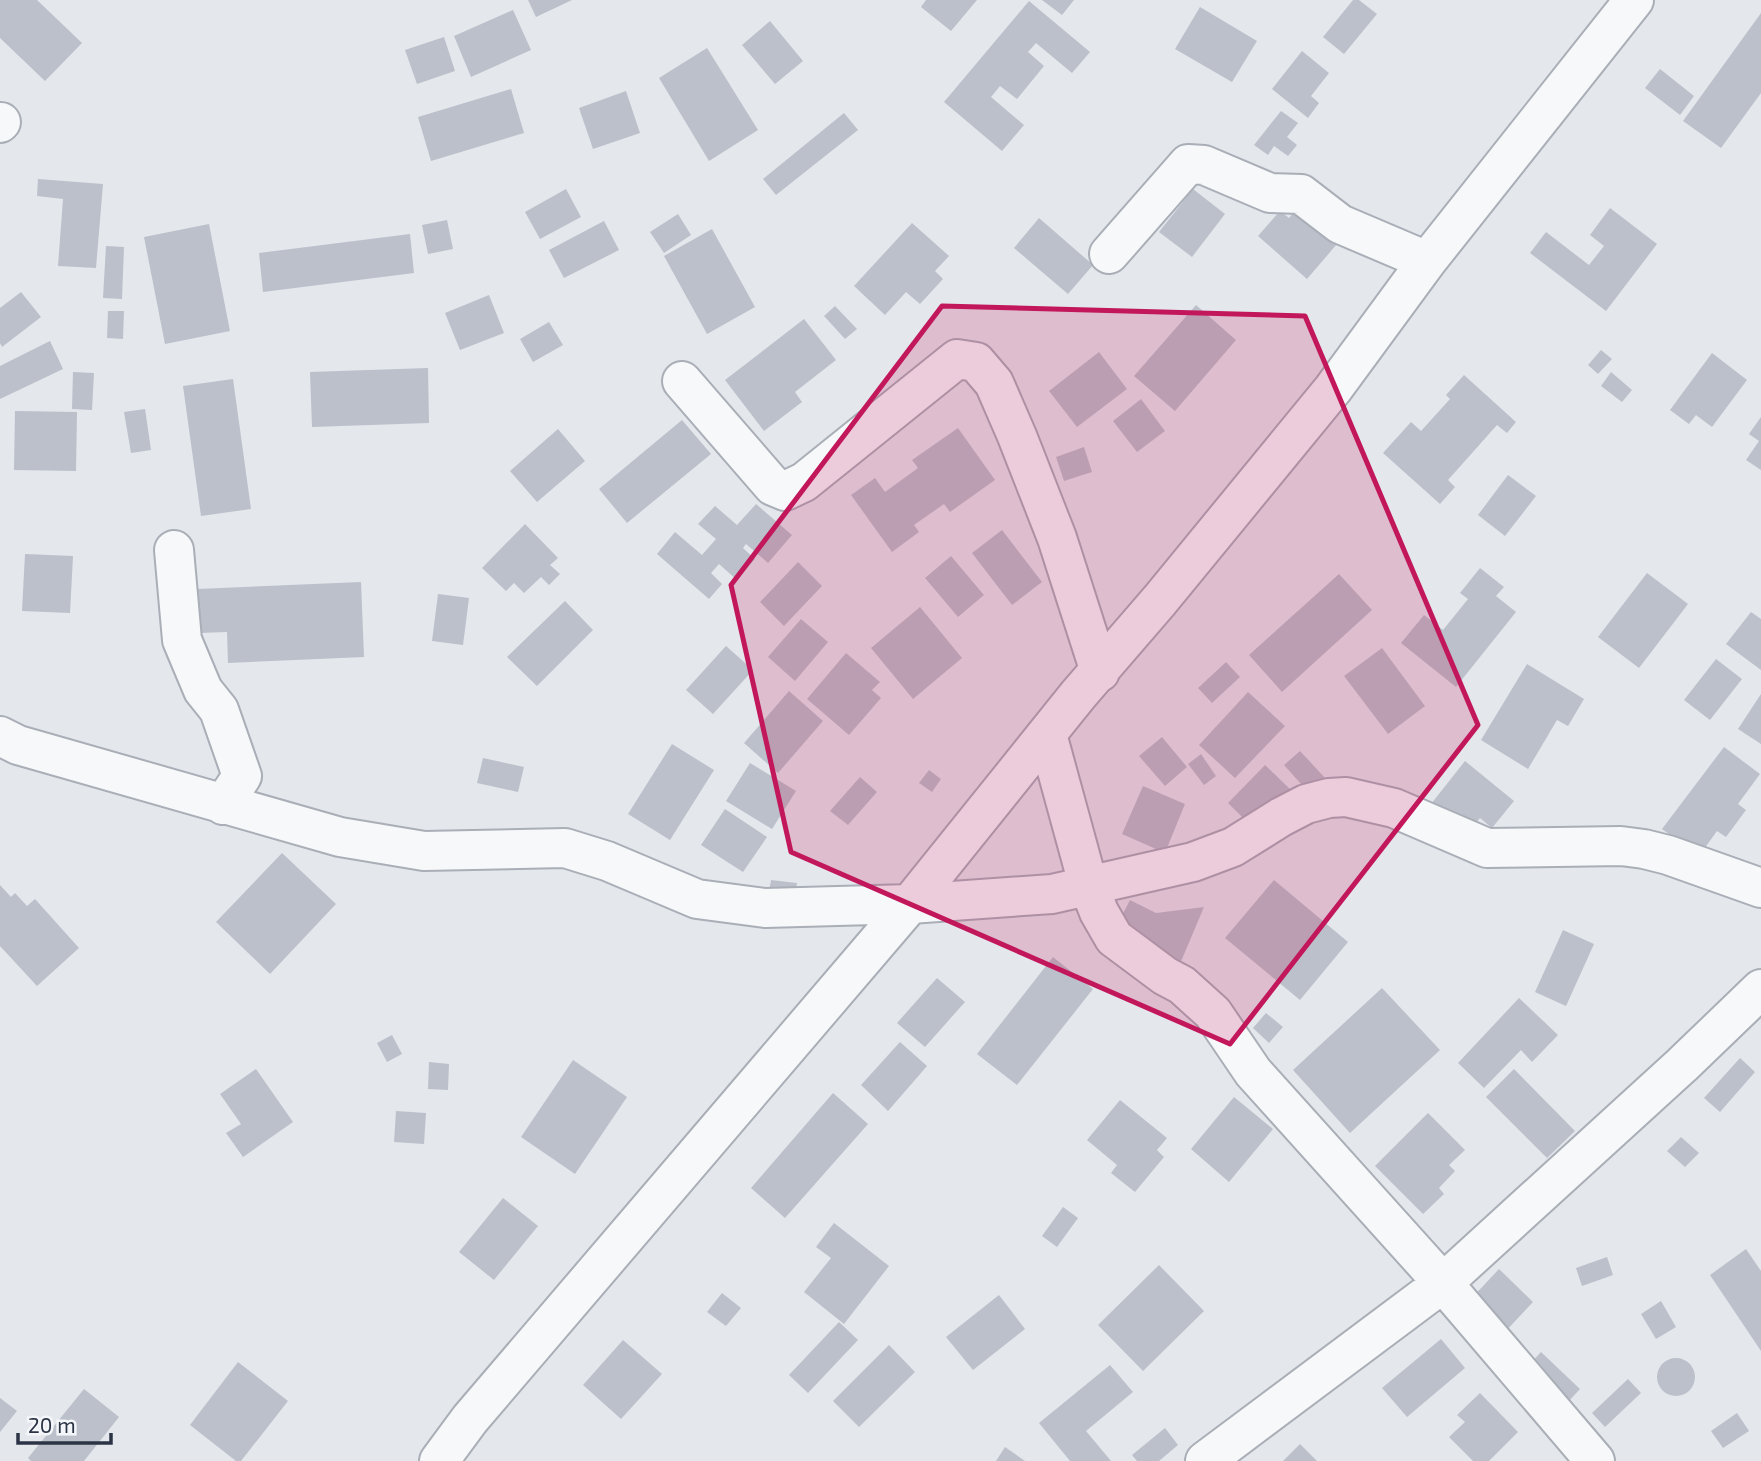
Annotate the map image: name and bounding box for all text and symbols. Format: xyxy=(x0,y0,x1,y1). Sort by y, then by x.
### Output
scale bar xyxy=(18,1402,110,1446)
text: 20 m xyxy=(28,1412,76,1437)

